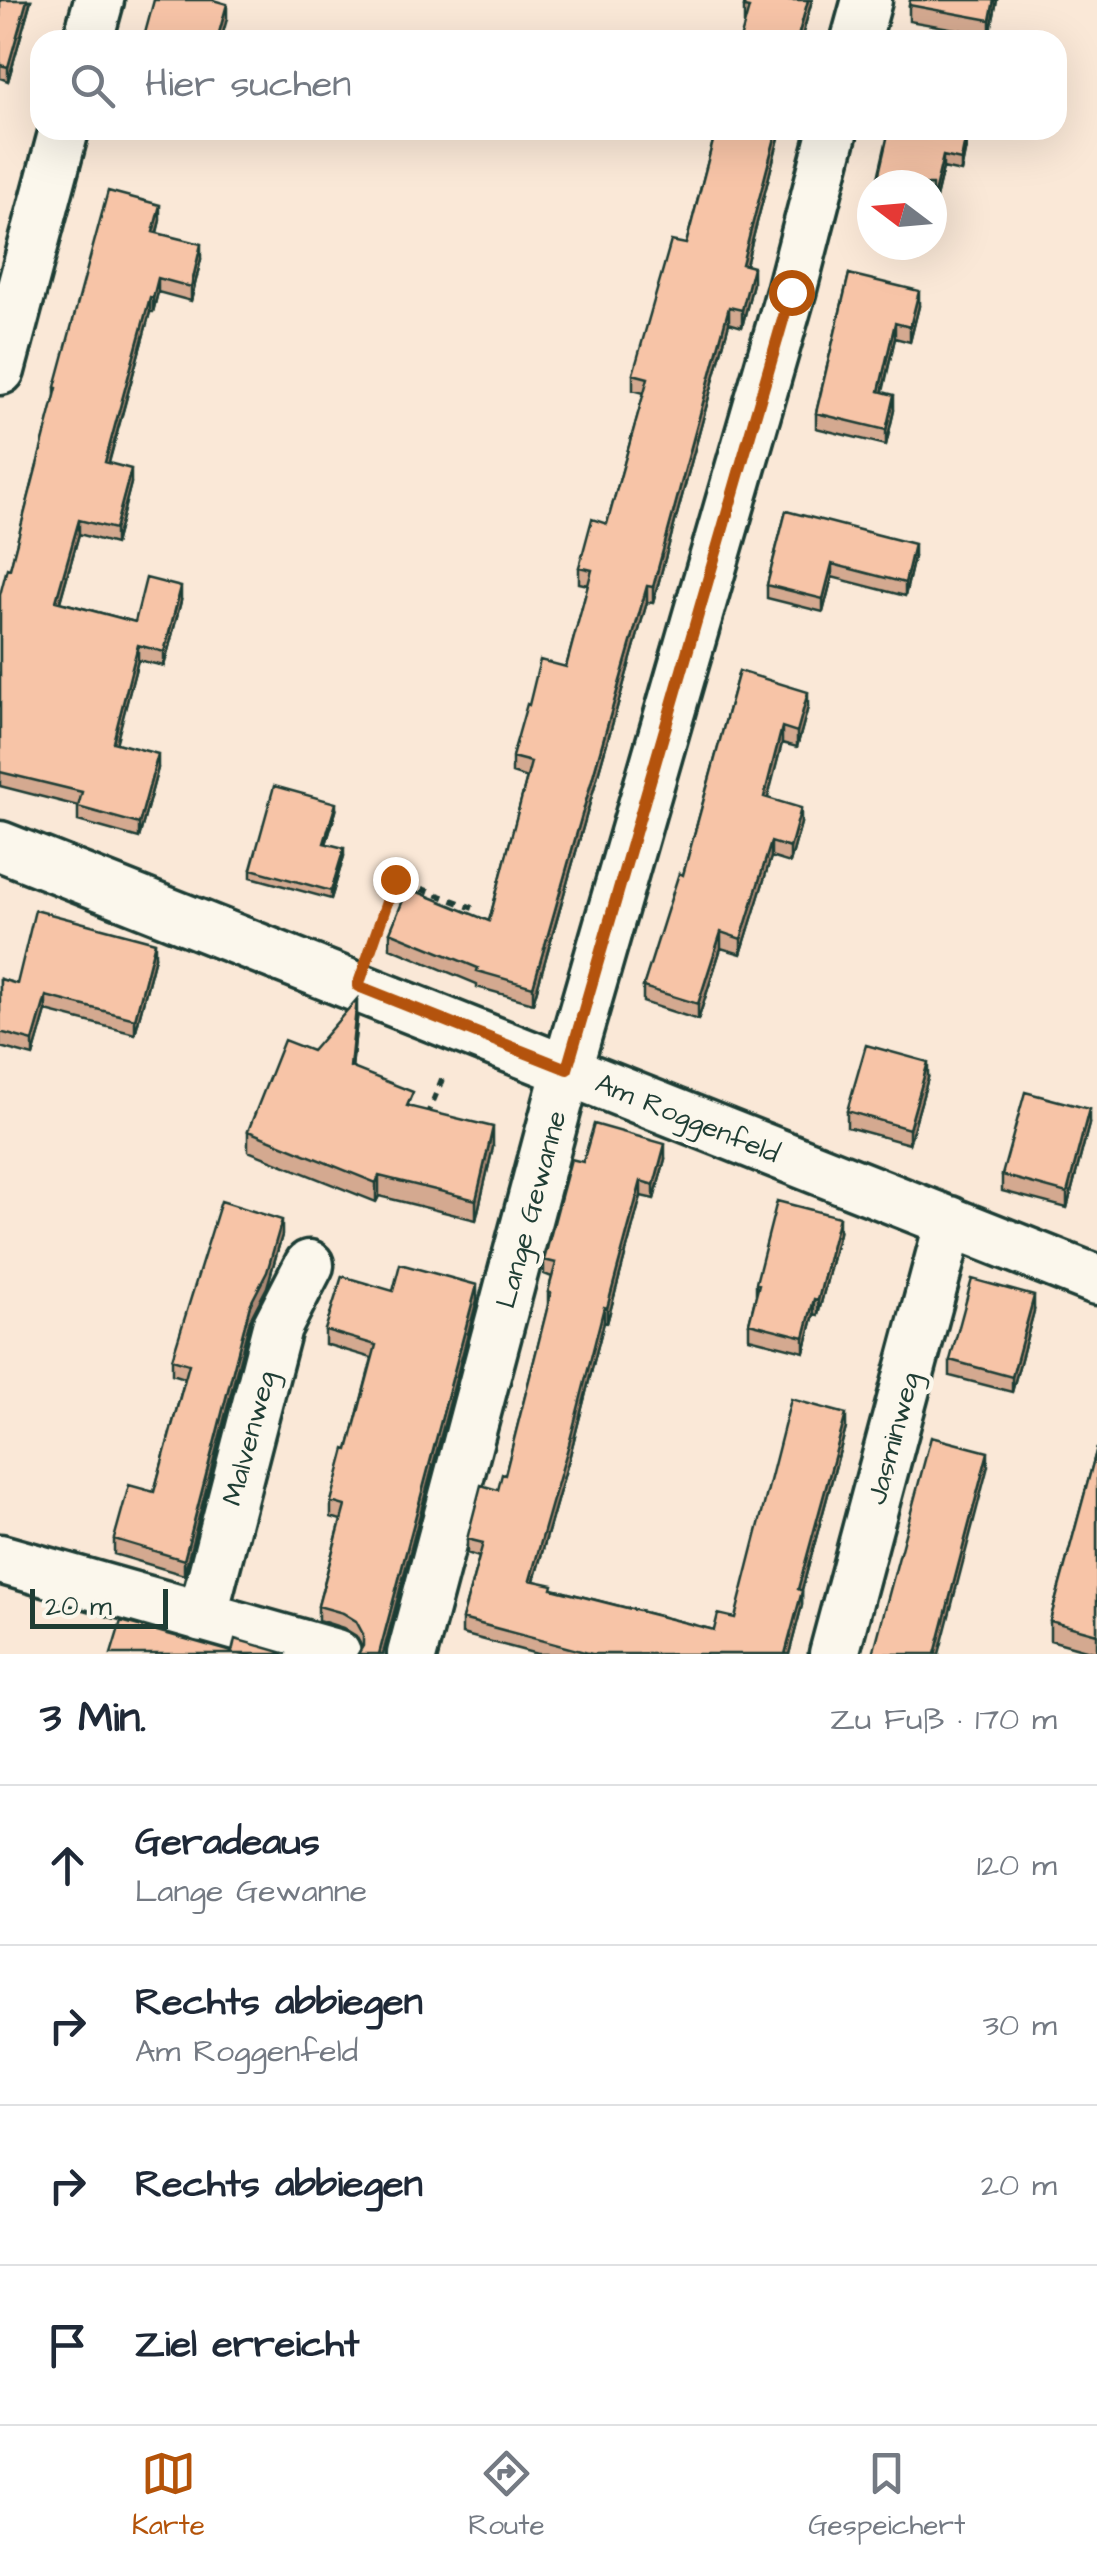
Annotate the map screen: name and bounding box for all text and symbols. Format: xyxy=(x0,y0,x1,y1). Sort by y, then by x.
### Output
search box xyxy=(30,30,1067,140)
icon: search xyxy=(65,58,120,113)
text: Hier suchen xyxy=(145,59,351,111)
north arrow xyxy=(857,170,947,260)
route start xyxy=(769,270,815,316)
route end xyxy=(373,857,419,903)
street label: Am Roggenfeld xyxy=(589,1064,785,1174)
street label: Lange Gewanne xyxy=(486,1106,578,1313)
street label: Malvenweg xyxy=(213,1367,287,1510)
street label: Jasminweg xyxy=(857,1368,931,1509)
scale bar xyxy=(30,1584,168,1628)
text: 20 m xyxy=(45,1587,112,1626)
text: 3 Min. xyxy=(40,1690,146,1748)
text: Zu Fuß · 170 m xyxy=(830,1697,1057,1742)
text: Geradeaus xyxy=(135,1817,320,1869)
icon: ahead xyxy=(40,1838,95,1893)
text: 120 m xyxy=(977,1843,1057,1888)
text: Lange Gewanne xyxy=(135,1869,367,1914)
text: Rechts abbiegen xyxy=(135,1977,423,2029)
icon: right xyxy=(40,1998,95,2053)
text: 30 m xyxy=(983,2003,1057,2048)
text: Am Roggenfeld xyxy=(135,2029,358,2074)
icon: right xyxy=(40,2158,95,2213)
text: Rechts abbiegen xyxy=(135,2159,423,2211)
text: 20 m xyxy=(981,2163,1057,2208)
icon: arrive xyxy=(40,2318,95,2373)
text: Ziel erreicht xyxy=(135,2319,359,2371)
tab: Karte xyxy=(132,2446,205,2545)
tab: Route xyxy=(468,2446,545,2545)
tab: Gespeichert xyxy=(808,2446,965,2545)

